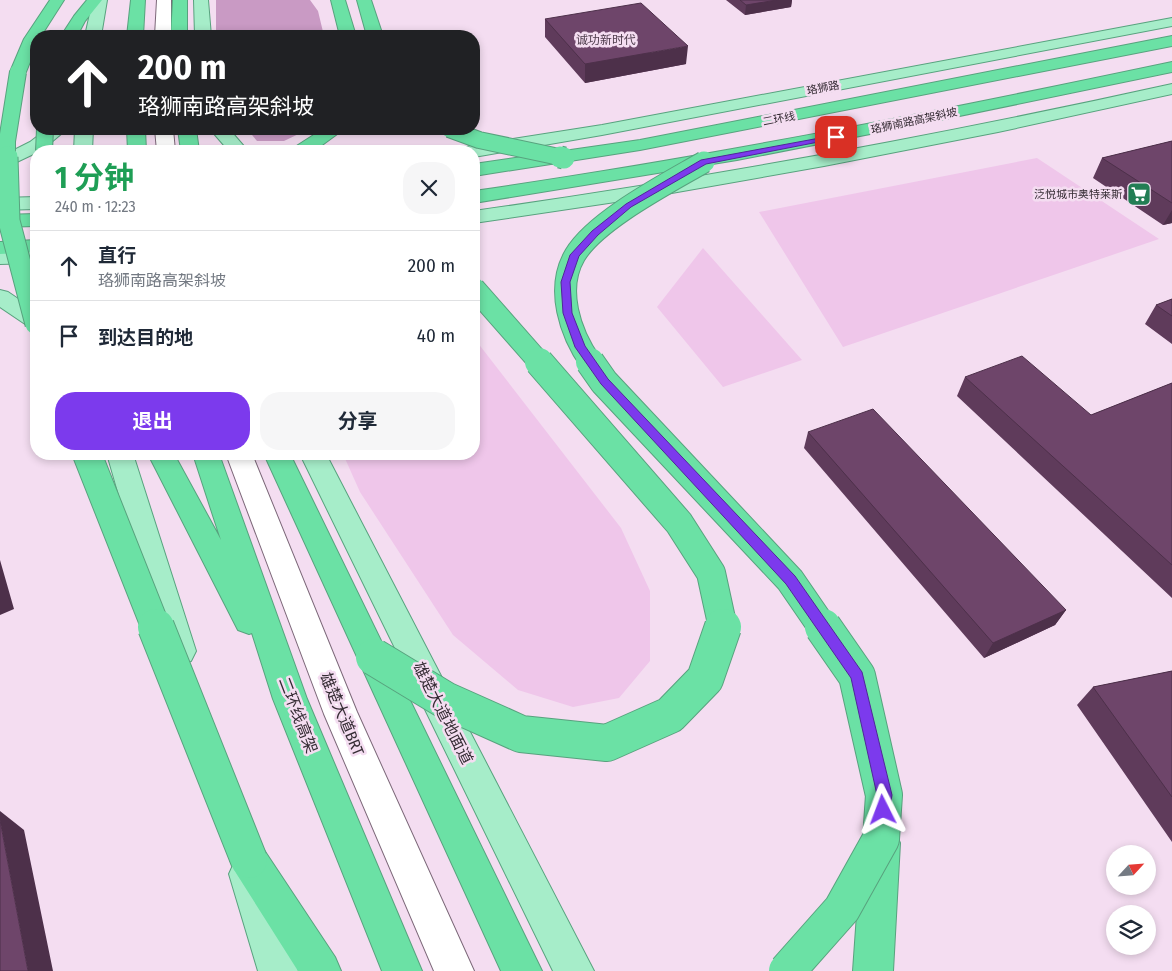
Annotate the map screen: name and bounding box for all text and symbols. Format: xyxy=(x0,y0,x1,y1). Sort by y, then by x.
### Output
district label: 诚功新时代 xyxy=(576,33,636,47)
text: 200 m xyxy=(138,46,226,88)
icon: ahead xyxy=(55,50,120,115)
street label: 珞狮路 xyxy=(806,78,840,98)
text: 珞狮南路高架斜坡 xyxy=(138,93,314,120)
street label: 珞狮南路高架斜坡 xyxy=(870,105,958,137)
street label: 二环线 xyxy=(762,109,796,129)
pin xyxy=(815,116,857,158)
icon: arrive xyxy=(822,123,850,151)
text: 1 分钟 xyxy=(55,160,134,196)
button: close xyxy=(403,162,455,214)
supermarket icon: 泛悦城市奥特莱斯 xyxy=(1126,181,1152,207)
place label: 泛悦城市奥特莱斯 xyxy=(1034,188,1122,201)
text: 240 m · 12:23 xyxy=(55,197,136,216)
text: 直行 xyxy=(98,244,136,267)
icon: ahead xyxy=(55,252,83,280)
text: 200 m xyxy=(408,254,455,277)
text: 珞狮南路高架斜坡 xyxy=(98,271,226,290)
icon: arrive xyxy=(55,322,83,350)
text: 40 m xyxy=(417,324,455,347)
text: 到达目的地 xyxy=(98,326,193,349)
button: 退出 xyxy=(55,392,250,450)
button: 分享 xyxy=(260,392,455,450)
street label: 雄楚大道地面道 xyxy=(409,659,477,767)
street label: 雄楚大道BRT xyxy=(316,670,368,759)
street label: 二环线高架 xyxy=(275,674,321,756)
position arrow xyxy=(856,783,908,835)
north arrow xyxy=(1106,845,1156,895)
map controls xyxy=(1106,845,1156,955)
button: layers xyxy=(1106,905,1156,955)

